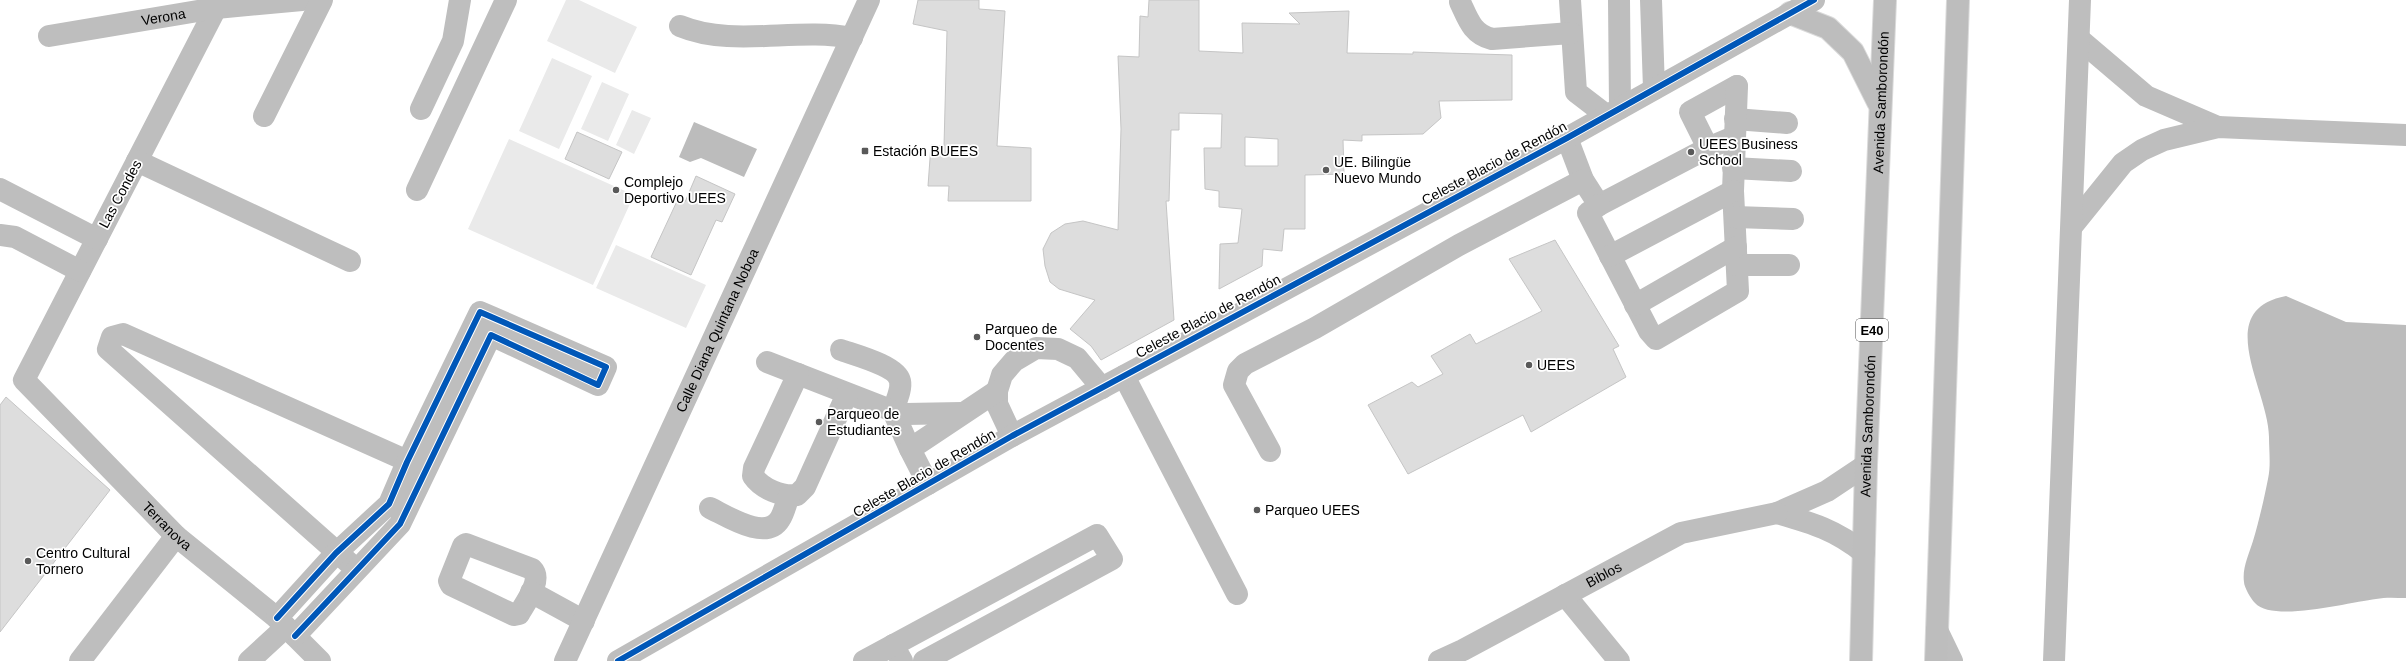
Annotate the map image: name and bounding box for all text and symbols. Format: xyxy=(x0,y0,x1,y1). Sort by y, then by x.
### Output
street label: Verona xyxy=(140,5,187,28)
street label: Avenida Samborondón xyxy=(1870,31,1892,174)
street label: Celeste Blacio de Rendón xyxy=(1419,118,1569,208)
place label: UEES Business School xyxy=(1699,136,1798,168)
place label: Estación BUEES xyxy=(873,143,978,159)
marker: Estación BUEES xyxy=(860,146,870,156)
marker: UEES Business School xyxy=(1686,147,1696,157)
place label: UE. Bilingüe Nuevo Mundo xyxy=(1334,154,1421,186)
street label: Las Condes xyxy=(95,157,145,231)
marker: UE. Bilingüe Nuevo Mundo xyxy=(1321,165,1331,175)
place label: Complejo Deportivo UEES xyxy=(624,174,726,206)
marker: Complejo Deportivo UEES xyxy=(611,185,621,195)
street label: Calle Diana Quintana Noboa xyxy=(673,246,762,415)
street label: Celeste Blacio de Rendón xyxy=(1133,271,1283,361)
road number: E40 xyxy=(1856,319,1888,341)
place label: Parqueo de Docentes xyxy=(985,321,1058,353)
marker: Parqueo de Docentes xyxy=(972,332,982,342)
street label: Avenida Samborondón xyxy=(1857,355,1878,497)
place label: UEES xyxy=(1537,357,1575,373)
marker: UEES xyxy=(1524,360,1534,370)
place label: Parqueo de Estudiantes xyxy=(827,406,900,438)
marker: Parqueo de Estudiantes xyxy=(814,417,824,427)
street label: Celeste Blacio de Rendón xyxy=(850,426,998,520)
street label: Terranova xyxy=(139,498,195,554)
place label: Parqueo UEES xyxy=(1265,502,1360,518)
marker: Parqueo UEES xyxy=(1252,505,1262,515)
place label: Centro Cultural Tornero xyxy=(36,545,130,577)
marker: Centro Cultural Tornero xyxy=(23,556,33,566)
street label: Biblos xyxy=(1583,558,1624,591)

